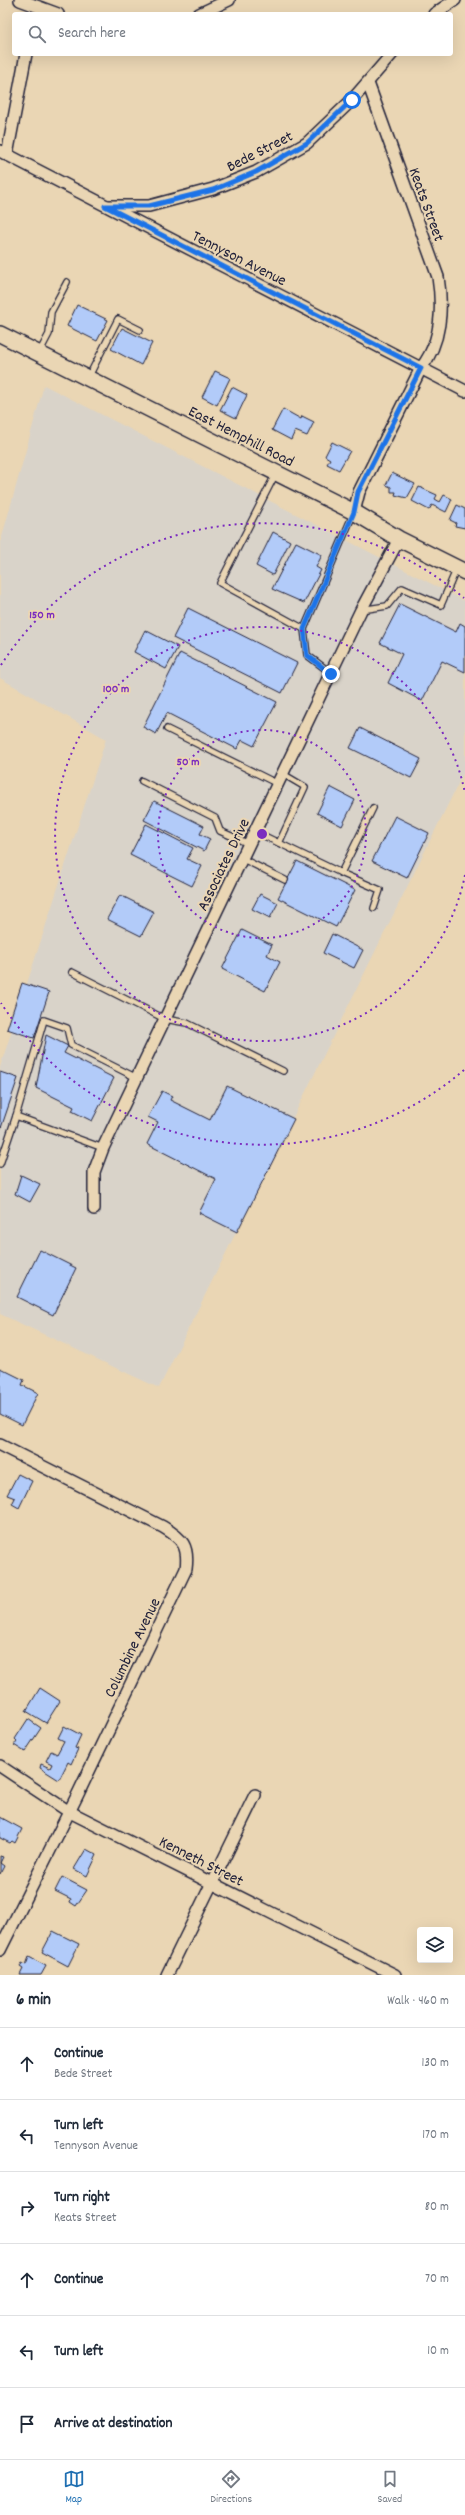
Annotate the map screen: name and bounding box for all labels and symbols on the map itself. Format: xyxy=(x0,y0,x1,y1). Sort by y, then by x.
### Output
route start xyxy=(343,91,361,109)
street label: Bede Street xyxy=(223,126,297,179)
street label: Keats Street xyxy=(402,165,450,245)
street label: Tennyson Avenue xyxy=(188,226,290,293)
street label: East Hemphill Road xyxy=(184,401,298,474)
text: 150 m xyxy=(29,607,55,624)
route end xyxy=(322,665,340,683)
text: 100 m xyxy=(103,681,129,698)
text: 50 m xyxy=(176,754,200,771)
street label: Associates Drive xyxy=(192,815,257,915)
centre of rings xyxy=(255,827,269,841)
street label: Columbine Avenue xyxy=(99,1594,167,1702)
street label: Kenneth Street xyxy=(155,1831,247,1893)

